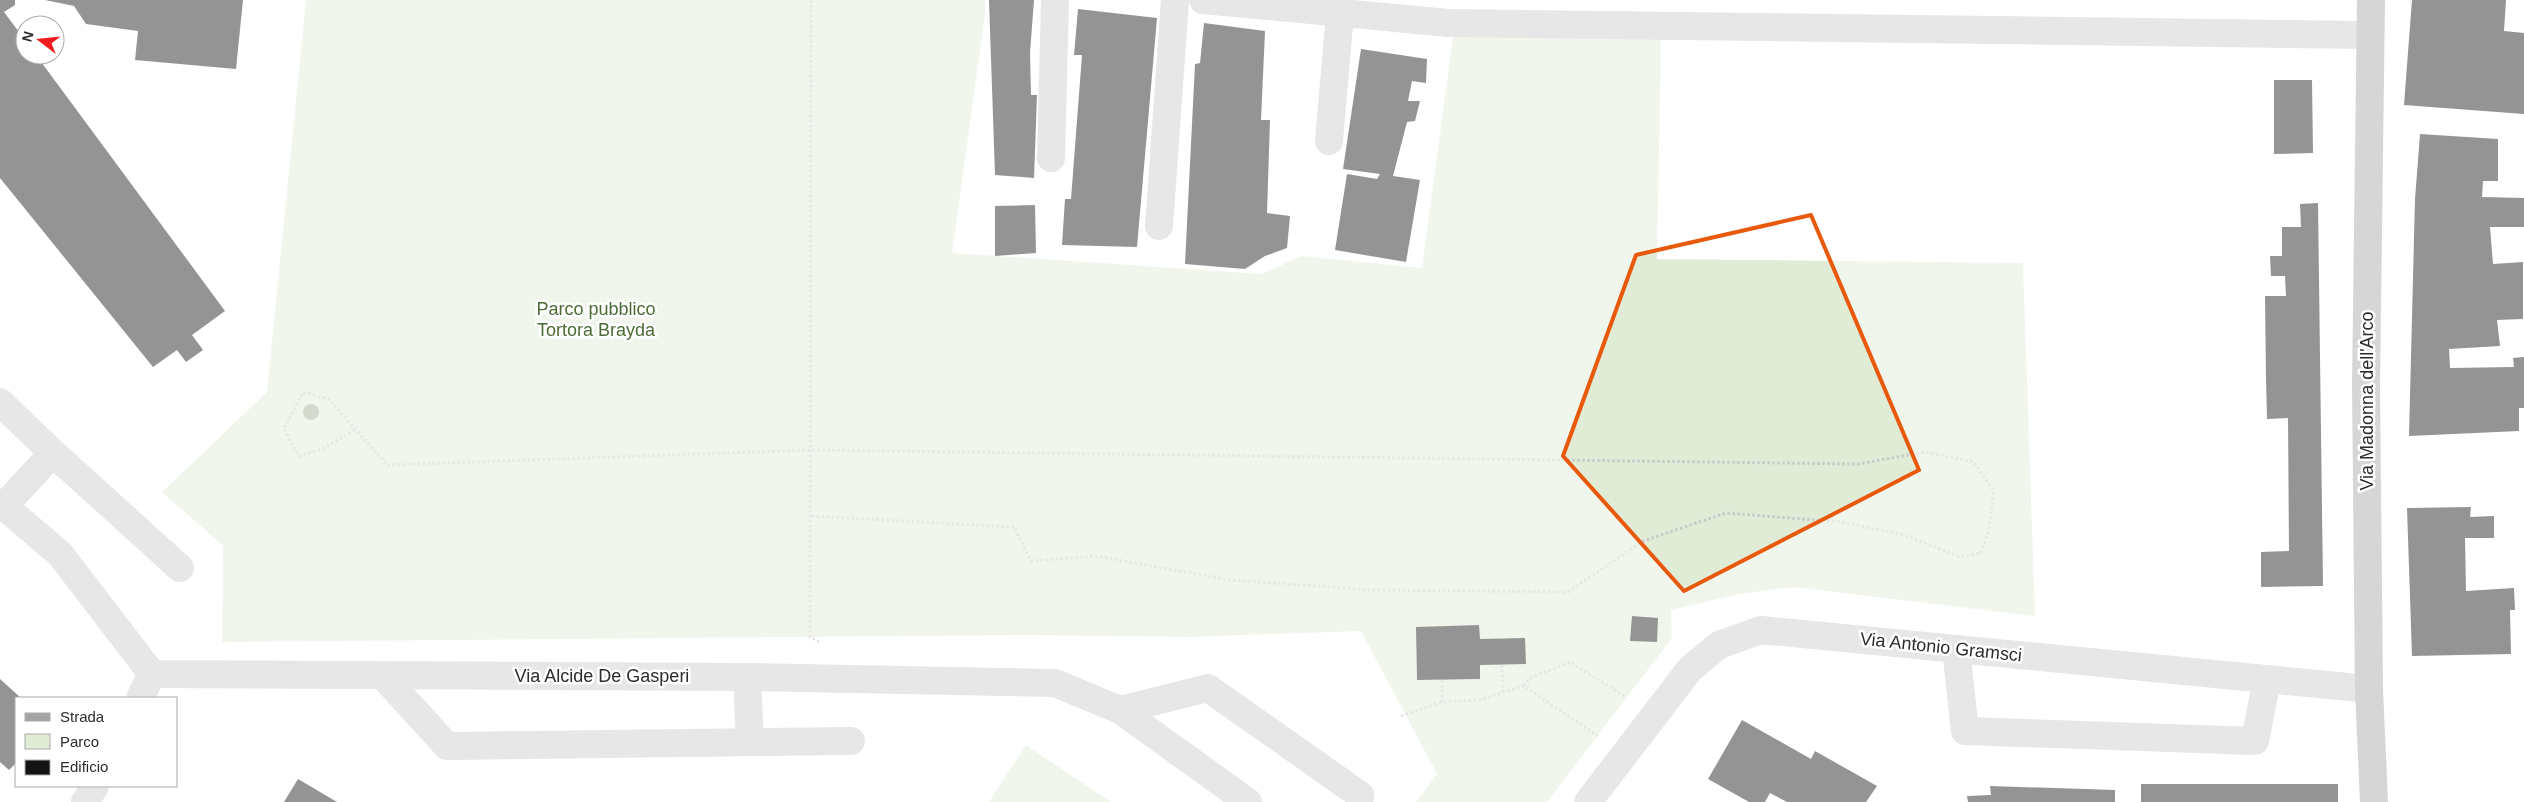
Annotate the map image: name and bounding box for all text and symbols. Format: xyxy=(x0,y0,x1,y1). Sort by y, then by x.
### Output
north arrow xyxy=(15,15,65,65)
text: N xyxy=(18,29,37,43)
park label: Parco pubblico Tortora Brayda xyxy=(536,299,656,340)
street label: Via Madonna dell'Arco xyxy=(2357,311,2377,491)
street label: Via Antonio Gramsci xyxy=(1859,629,2023,665)
street label: Via Alcide De Gasperi xyxy=(515,666,689,686)
legend xyxy=(15,697,178,787)
text: Strada xyxy=(60,708,105,725)
text: Parco xyxy=(60,733,99,750)
text: Edificio xyxy=(60,758,108,775)

